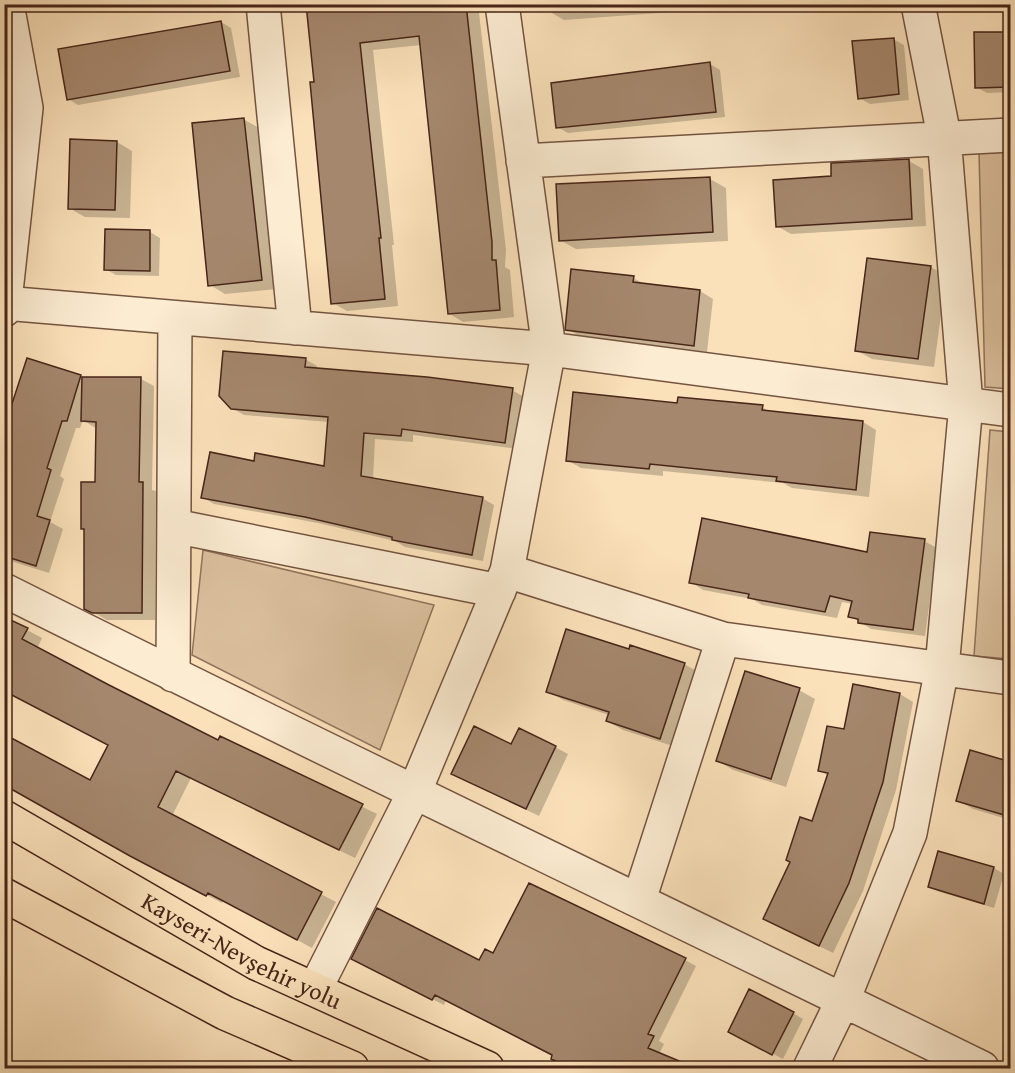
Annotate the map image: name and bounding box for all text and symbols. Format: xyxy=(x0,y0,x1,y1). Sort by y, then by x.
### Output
street label: Kayseri-Nevşehir yolu xyxy=(135,883,348,1017)

